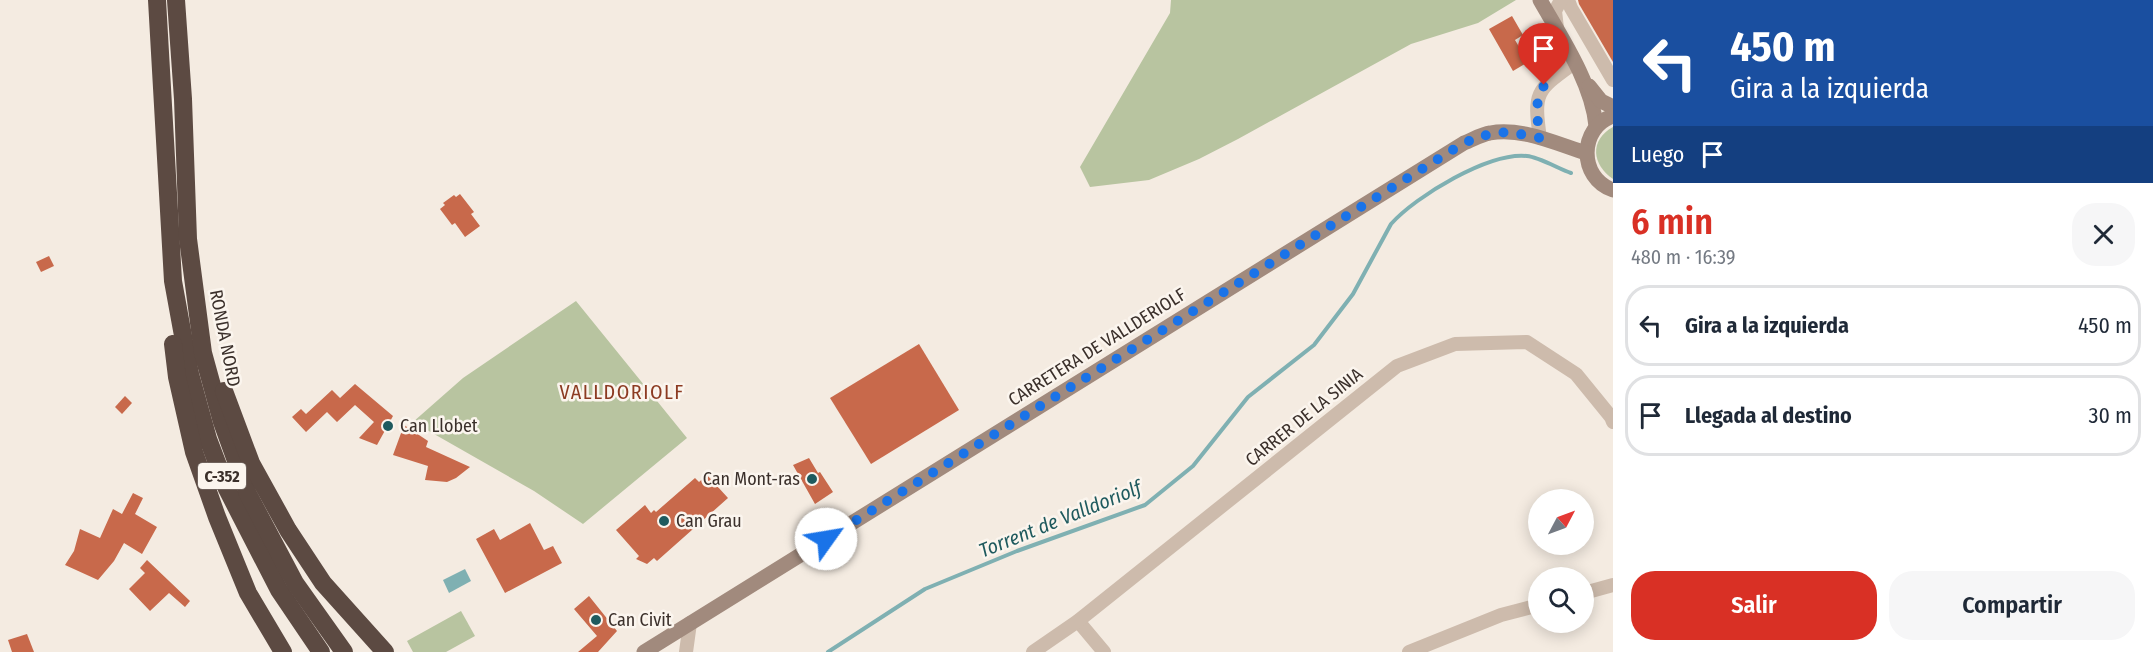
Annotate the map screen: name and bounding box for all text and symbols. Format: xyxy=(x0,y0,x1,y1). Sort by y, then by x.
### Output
text: 450 m xyxy=(1730,22,1836,72)
pin xyxy=(1518,23,1569,85)
icon: left xyxy=(1631,24,1709,102)
icon: arrive xyxy=(1527,32,1560,65)
text: Gira a la izquierda xyxy=(1730,73,1929,105)
icon: arrive xyxy=(1696,138,1729,171)
text: Luego xyxy=(1631,141,1684,168)
text: 6 min xyxy=(1631,200,1713,244)
button: close xyxy=(2072,203,2135,266)
text: 480 m · 16:39 xyxy=(1631,245,1735,269)
street label: CARRETERA DE VALLDERIOLF xyxy=(1004,283,1190,411)
street label: RONDA NORD xyxy=(205,288,245,388)
icon: left xyxy=(1634,309,1667,342)
text: Gira a la izquierda xyxy=(1685,312,1849,339)
text: 450 m xyxy=(2078,312,2132,339)
street label: CARRER DE LA SINIA xyxy=(1241,363,1367,471)
district label: VALLDORIOLF xyxy=(559,380,685,404)
icon: arrive xyxy=(1634,399,1667,432)
text: Llegada al destino xyxy=(1685,402,1852,429)
text: 30 m xyxy=(2089,402,2132,429)
place label: Can Llobet xyxy=(400,415,478,437)
marker: Can Llobet xyxy=(381,419,395,433)
road number: C-352 xyxy=(198,463,246,489)
place label: Can Mont-ras xyxy=(703,468,800,490)
marker: Can Mont-ras xyxy=(805,472,819,486)
water label: Torrent de Valldoriolf xyxy=(975,474,1147,562)
north arrow xyxy=(1528,489,1594,555)
map controls xyxy=(1528,489,1594,633)
position arrow xyxy=(794,507,858,571)
place label: Can Grau xyxy=(676,510,742,532)
marker: Can Grau xyxy=(657,514,671,528)
button: search xyxy=(1528,567,1594,633)
button: Salir xyxy=(1631,571,1877,640)
button: Compartir xyxy=(1889,571,2135,640)
place label: Can Civit xyxy=(608,609,672,631)
marker: Can Civit xyxy=(589,613,603,627)

